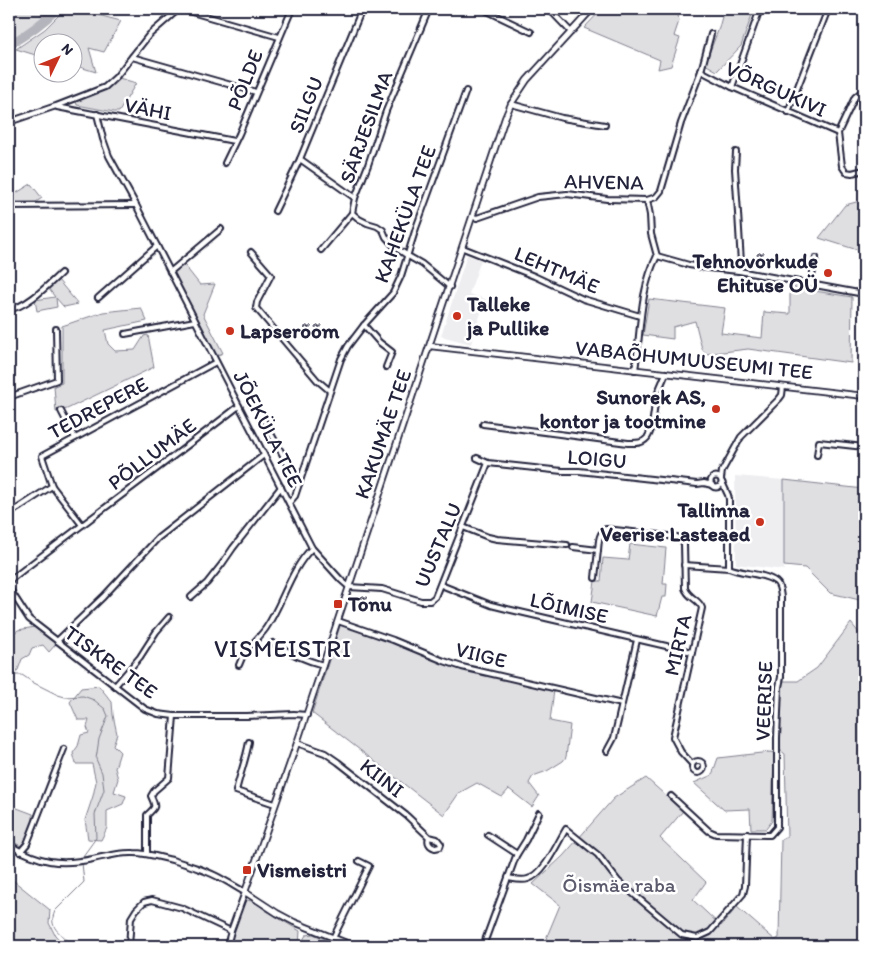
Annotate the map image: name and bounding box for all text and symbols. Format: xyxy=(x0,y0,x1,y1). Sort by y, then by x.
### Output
north arrow xyxy=(32,32,82,82)
text: N xyxy=(58,40,77,59)
street label: PÕLDE xyxy=(221,46,268,114)
street label: VÕRGUKIVI xyxy=(722,55,831,122)
street label: SÄRJESILMA xyxy=(334,67,398,186)
street label: SILGU xyxy=(283,73,328,137)
street label: VÄHI xyxy=(122,92,174,125)
street label: KAHEKÜLA TEE xyxy=(368,141,441,286)
street label: AHVENA xyxy=(564,168,645,195)
street label: LEHTMÄE xyxy=(511,240,604,299)
place label: Tehnovõrkude Ehituse OÜ xyxy=(691,248,818,297)
marker: Tehnovõrkude Ehituse OÜ xyxy=(822,267,834,279)
place label: Talleke ja Pullike xyxy=(466,291,549,341)
marker: Talleke ja Pullike xyxy=(451,310,463,322)
place label: Lapserõõm xyxy=(240,318,340,344)
marker: Lapserõõm xyxy=(224,325,236,337)
street label: VABAÕHUMUUSEUMI TEE xyxy=(574,335,814,384)
street label: JÕEKÜLA TEE xyxy=(228,366,309,491)
street label: KAKUMÄE TEE xyxy=(349,366,416,502)
street label: TEDREPERE xyxy=(44,371,152,444)
place label: Sunorek AS, kontor ja tootmine xyxy=(540,384,706,434)
marker: Sunorek AS, kontor ja tootmine xyxy=(710,403,722,415)
street label: PÕLLUMÄE xyxy=(103,412,201,495)
street label: LOIGU xyxy=(566,443,628,474)
place label: Tallinna Veerise Lasteaed xyxy=(600,497,751,546)
street label: UUSTALU xyxy=(409,499,467,591)
marker: Tallinna Veerise Lasteaed xyxy=(754,516,766,528)
street label: LÕIMISE xyxy=(528,586,611,629)
place label: Tõnu xyxy=(347,591,392,616)
marker: Tõnu xyxy=(332,598,344,610)
street label: MIRTA xyxy=(658,611,697,678)
street label: TISKRE TEE xyxy=(60,619,163,704)
district label: VISMEISTRI xyxy=(214,634,352,663)
street label: VIIGE xyxy=(453,636,509,673)
street label: VEERISE xyxy=(750,661,777,741)
street label: KIINI xyxy=(355,753,409,802)
place label: Vismeistri xyxy=(257,857,347,882)
marker: Vismeistri xyxy=(241,864,253,876)
park label: Õismäe raba xyxy=(562,872,676,897)

